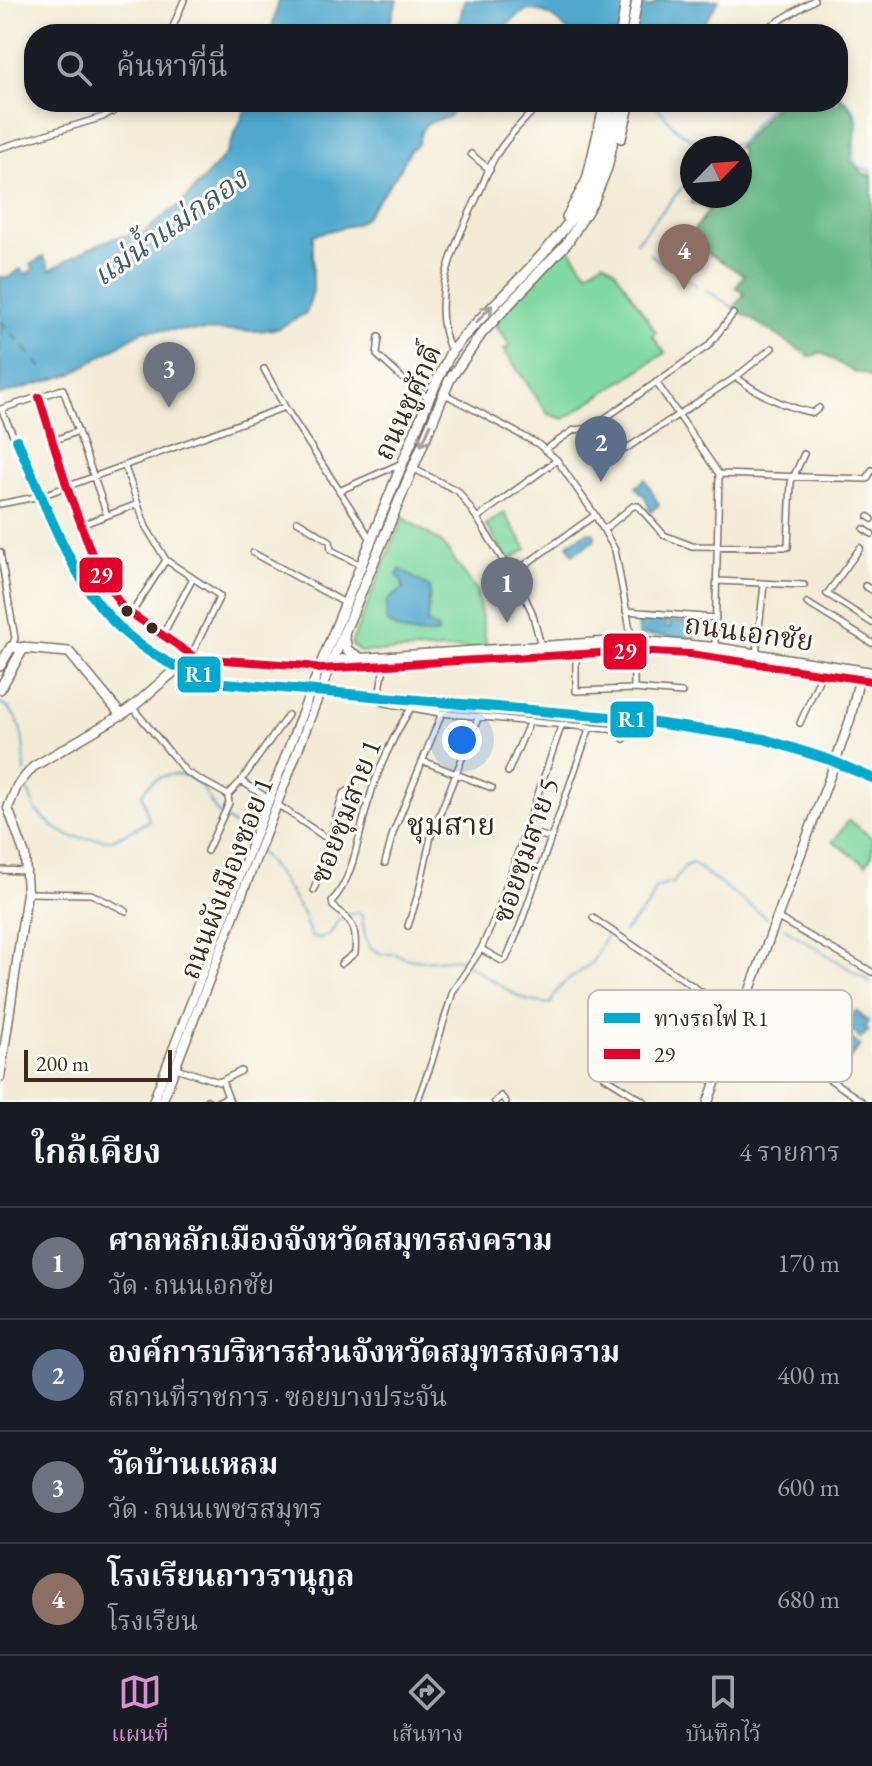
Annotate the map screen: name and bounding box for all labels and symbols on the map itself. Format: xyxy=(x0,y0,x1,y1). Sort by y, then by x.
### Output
north arrow xyxy=(680,136,752,208)
water label: แม่น้ำแม่กลอง xyxy=(83,157,256,294)
pin: 4 xyxy=(658,224,710,290)
one-way arrow xyxy=(475,304,494,324)
street label: ถนนชูศักดิ์ xyxy=(363,337,451,466)
pin: 3 xyxy=(143,342,195,408)
pin: 2 xyxy=(575,416,627,482)
one-way arrow xyxy=(417,422,432,447)
line badge: 29 xyxy=(78,556,124,594)
pin: 1 xyxy=(481,557,533,623)
text: 29 xyxy=(89,561,113,590)
unlabelled marker xyxy=(119,603,135,619)
street label: ถนนเอกชัย xyxy=(682,605,816,659)
unlabelled marker xyxy=(144,620,160,636)
line badge: 29 xyxy=(602,632,648,671)
text: 29 xyxy=(613,637,637,666)
line badge: R1 xyxy=(176,655,222,694)
text: R1 xyxy=(185,660,213,689)
line badge: R1 xyxy=(609,700,655,739)
text: R1 xyxy=(618,705,646,734)
your location xyxy=(442,720,482,760)
street label: ซอยชุมสาย 1 xyxy=(301,734,390,888)
street label: ถนนผังเมืองซอย 1 xyxy=(171,772,281,984)
street label: ซอยชุมสาย 5 xyxy=(483,773,568,928)
district label: ชุมสาย xyxy=(407,805,495,844)
legend xyxy=(588,990,852,1082)
text: ทางรถไฟ R1 xyxy=(654,1004,769,1033)
text: 29 xyxy=(654,1040,676,1069)
scale bar xyxy=(24,1046,172,1082)

